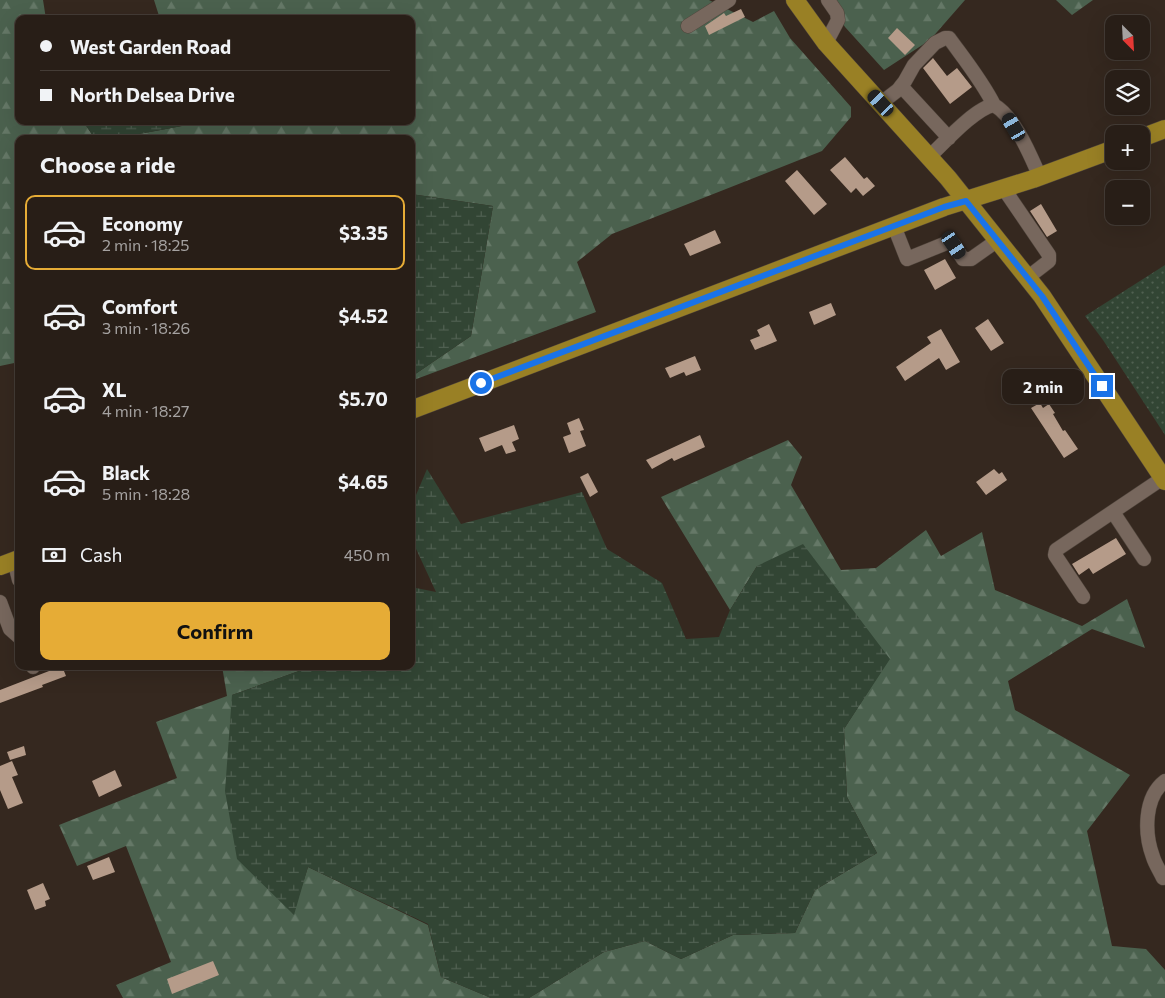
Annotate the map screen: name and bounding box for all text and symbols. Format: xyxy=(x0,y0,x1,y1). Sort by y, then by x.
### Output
north arrow xyxy=(1105,15,1150,60)
map controls xyxy=(1105,15,1150,225)
text: West Garden Road xyxy=(70,35,231,58)
button: layers xyxy=(1105,70,1150,115)
text: North Delsea Drive xyxy=(70,83,235,106)
car xyxy=(865,87,896,119)
car xyxy=(1000,110,1027,144)
button: + xyxy=(1105,125,1150,170)
text: Choose a ride xyxy=(40,151,175,178)
button: − xyxy=(1105,180,1150,225)
icon: car xyxy=(42,210,87,255)
text: Economy xyxy=(102,212,183,235)
text: $3.35 xyxy=(339,221,388,244)
car xyxy=(939,228,968,262)
text: 2 min · 18:25 xyxy=(102,235,189,254)
icon: car xyxy=(42,293,87,338)
text: Comfort xyxy=(102,295,178,318)
text: $4.52 xyxy=(339,304,388,327)
text: 3 min · 18:26 xyxy=(102,318,190,337)
callout: 2 min xyxy=(1002,368,1084,404)
route start xyxy=(470,372,492,394)
route end xyxy=(1091,375,1113,397)
icon: car xyxy=(42,376,87,421)
text: 2 min xyxy=(1023,377,1063,396)
text: XL xyxy=(102,378,127,401)
text: $5.70 xyxy=(338,387,388,410)
text: 4 min · 18:27 xyxy=(102,401,189,420)
icon: car xyxy=(42,459,87,504)
text: Black xyxy=(102,461,150,484)
text: $4.65 xyxy=(338,470,388,493)
text: 5 min · 18:28 xyxy=(102,484,190,503)
icon: cash xyxy=(40,541,68,569)
text: Cash xyxy=(80,543,122,566)
text: 450 m xyxy=(344,545,390,564)
button: Confirm xyxy=(40,602,390,660)

